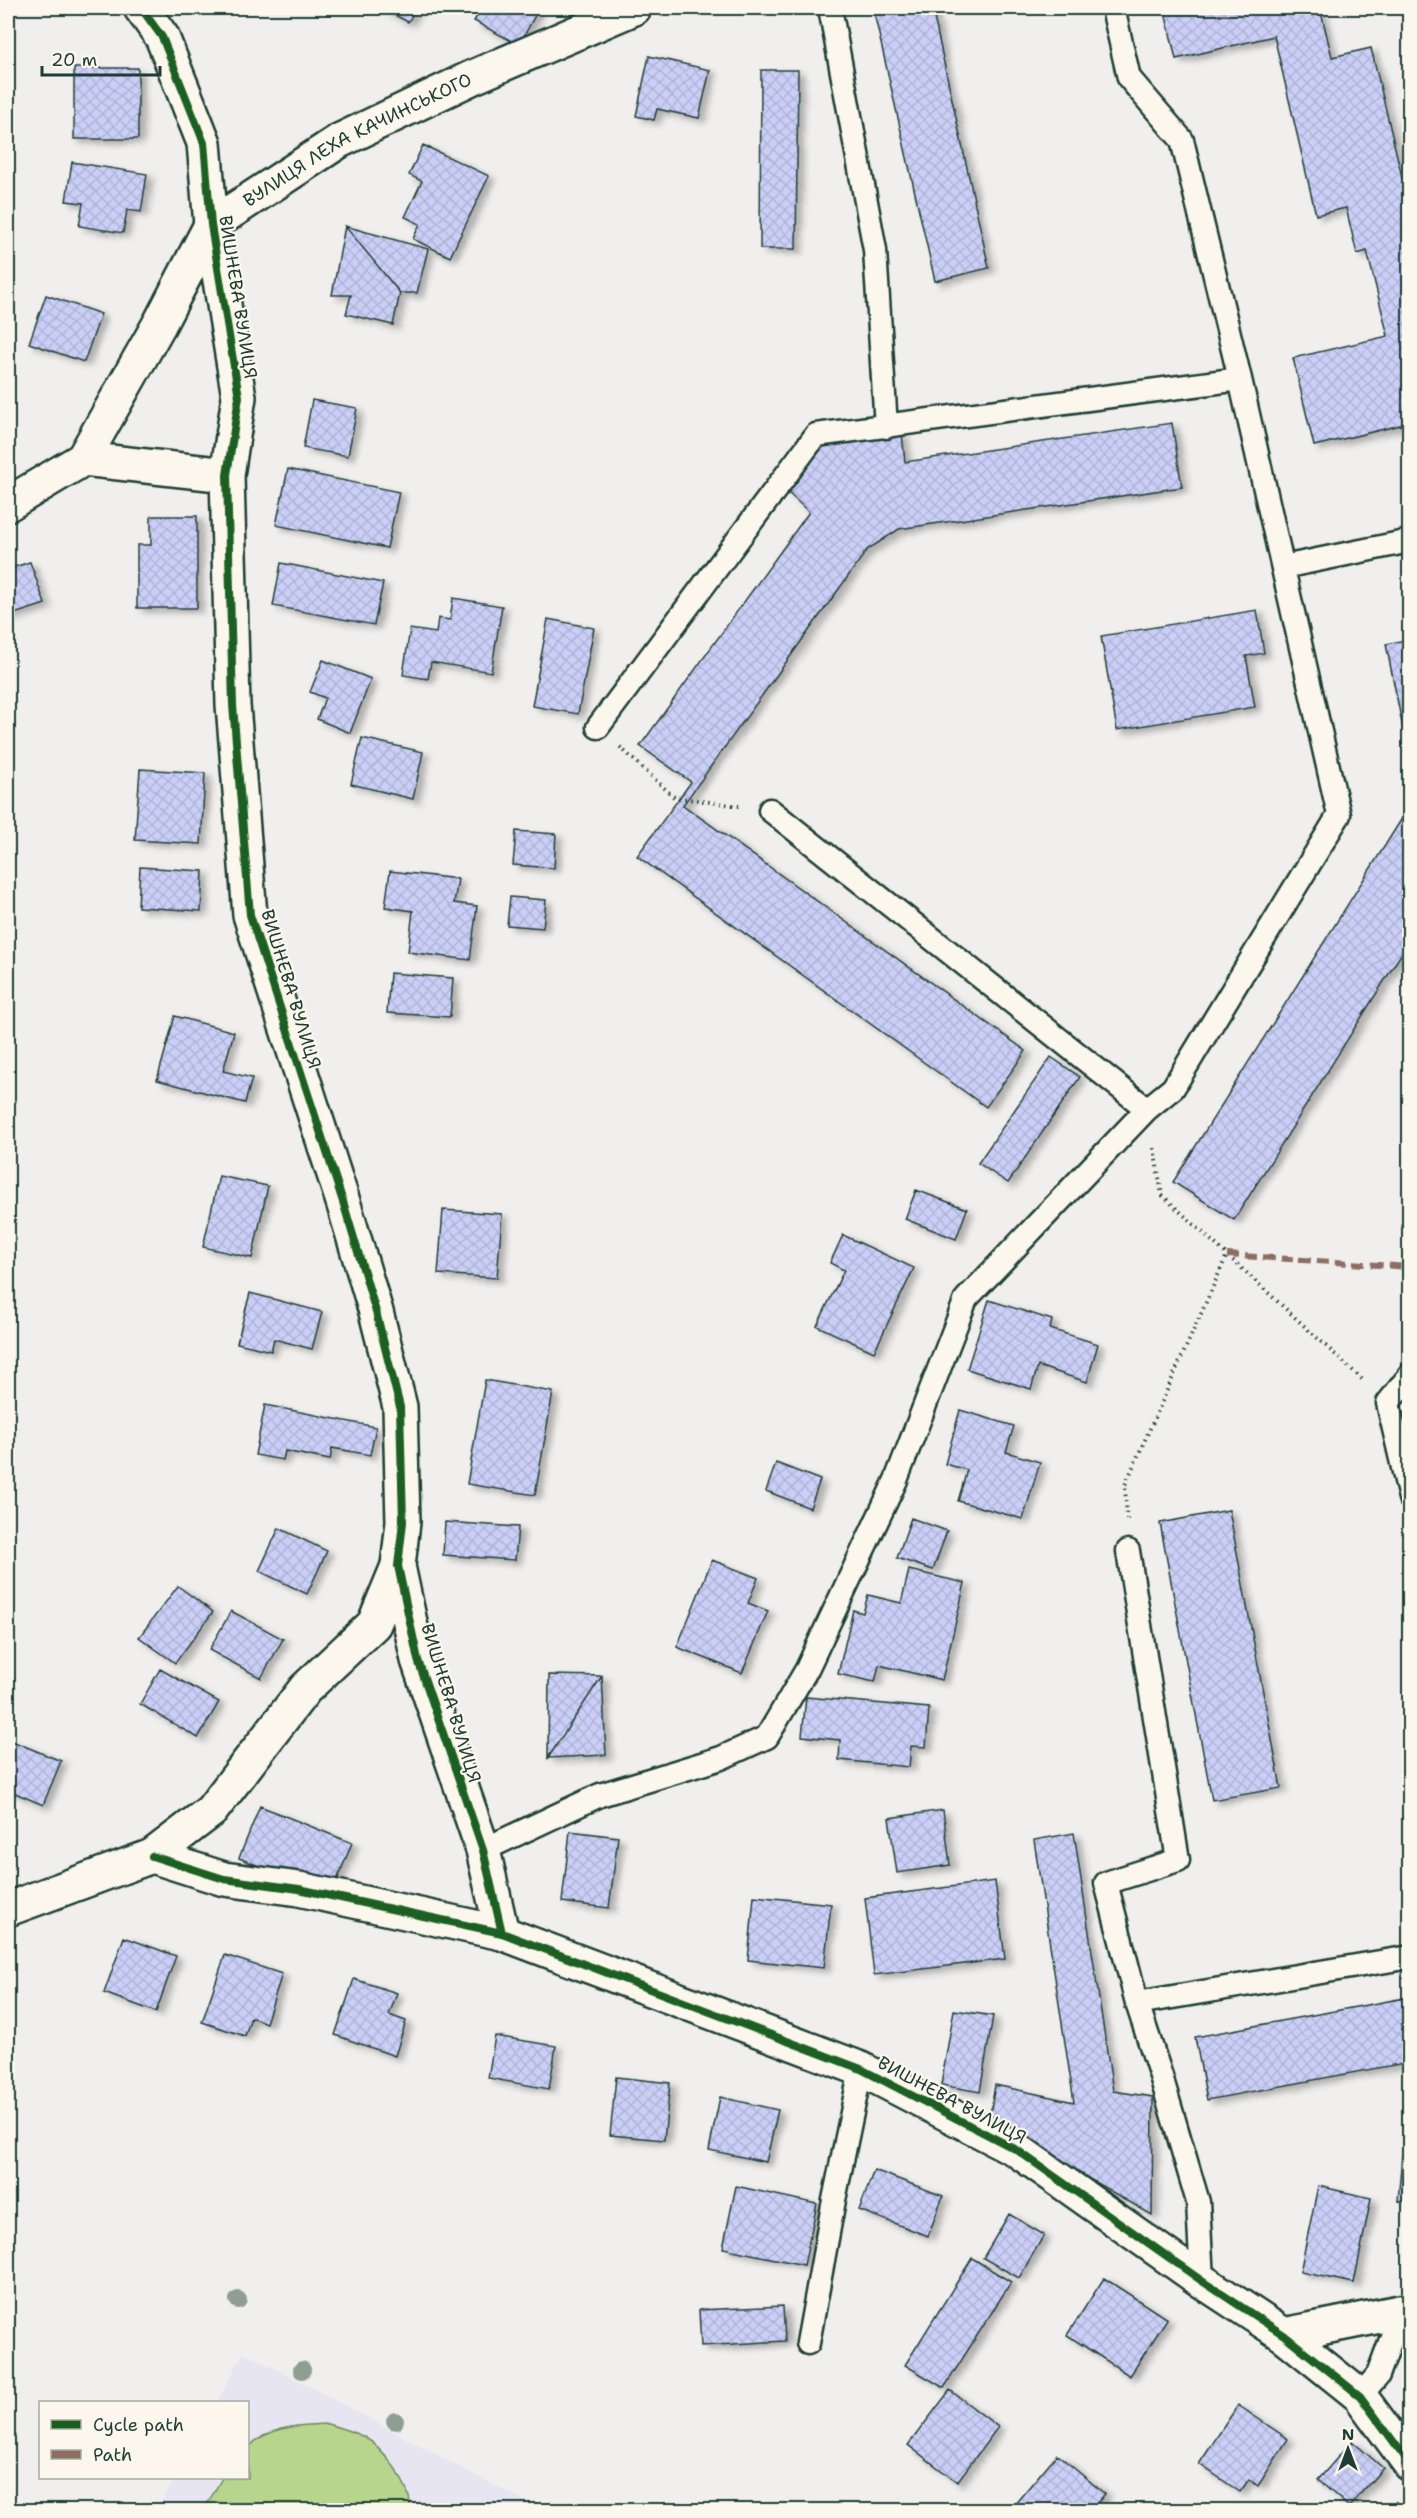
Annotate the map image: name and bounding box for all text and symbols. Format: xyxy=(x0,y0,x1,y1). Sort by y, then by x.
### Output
scale bar xyxy=(42,39,160,77)
text: 20 m xyxy=(51,48,97,72)
street label: ВУЛИЦЯ ЛЕХА КАЧИНСЬКОГО xyxy=(239,68,475,213)
street label: ВИШНЕВА ВУЛИЦЯ xyxy=(213,214,263,380)
street label: ВИШНЕВА ВУЛИЦЯ xyxy=(255,907,327,1071)
street label: ВИШНЕВА ВУЛИЦЯ xyxy=(415,1621,487,1785)
street label: ВИШНЕВА ВУЛИЦЯ xyxy=(873,2051,1031,2149)
legend xyxy=(39,2401,249,2479)
text: Cycle path xyxy=(93,2413,184,2437)
north arrow xyxy=(1318,2419,1378,2479)
text: N xyxy=(1342,2424,1354,2445)
text: Path xyxy=(93,2443,132,2467)

